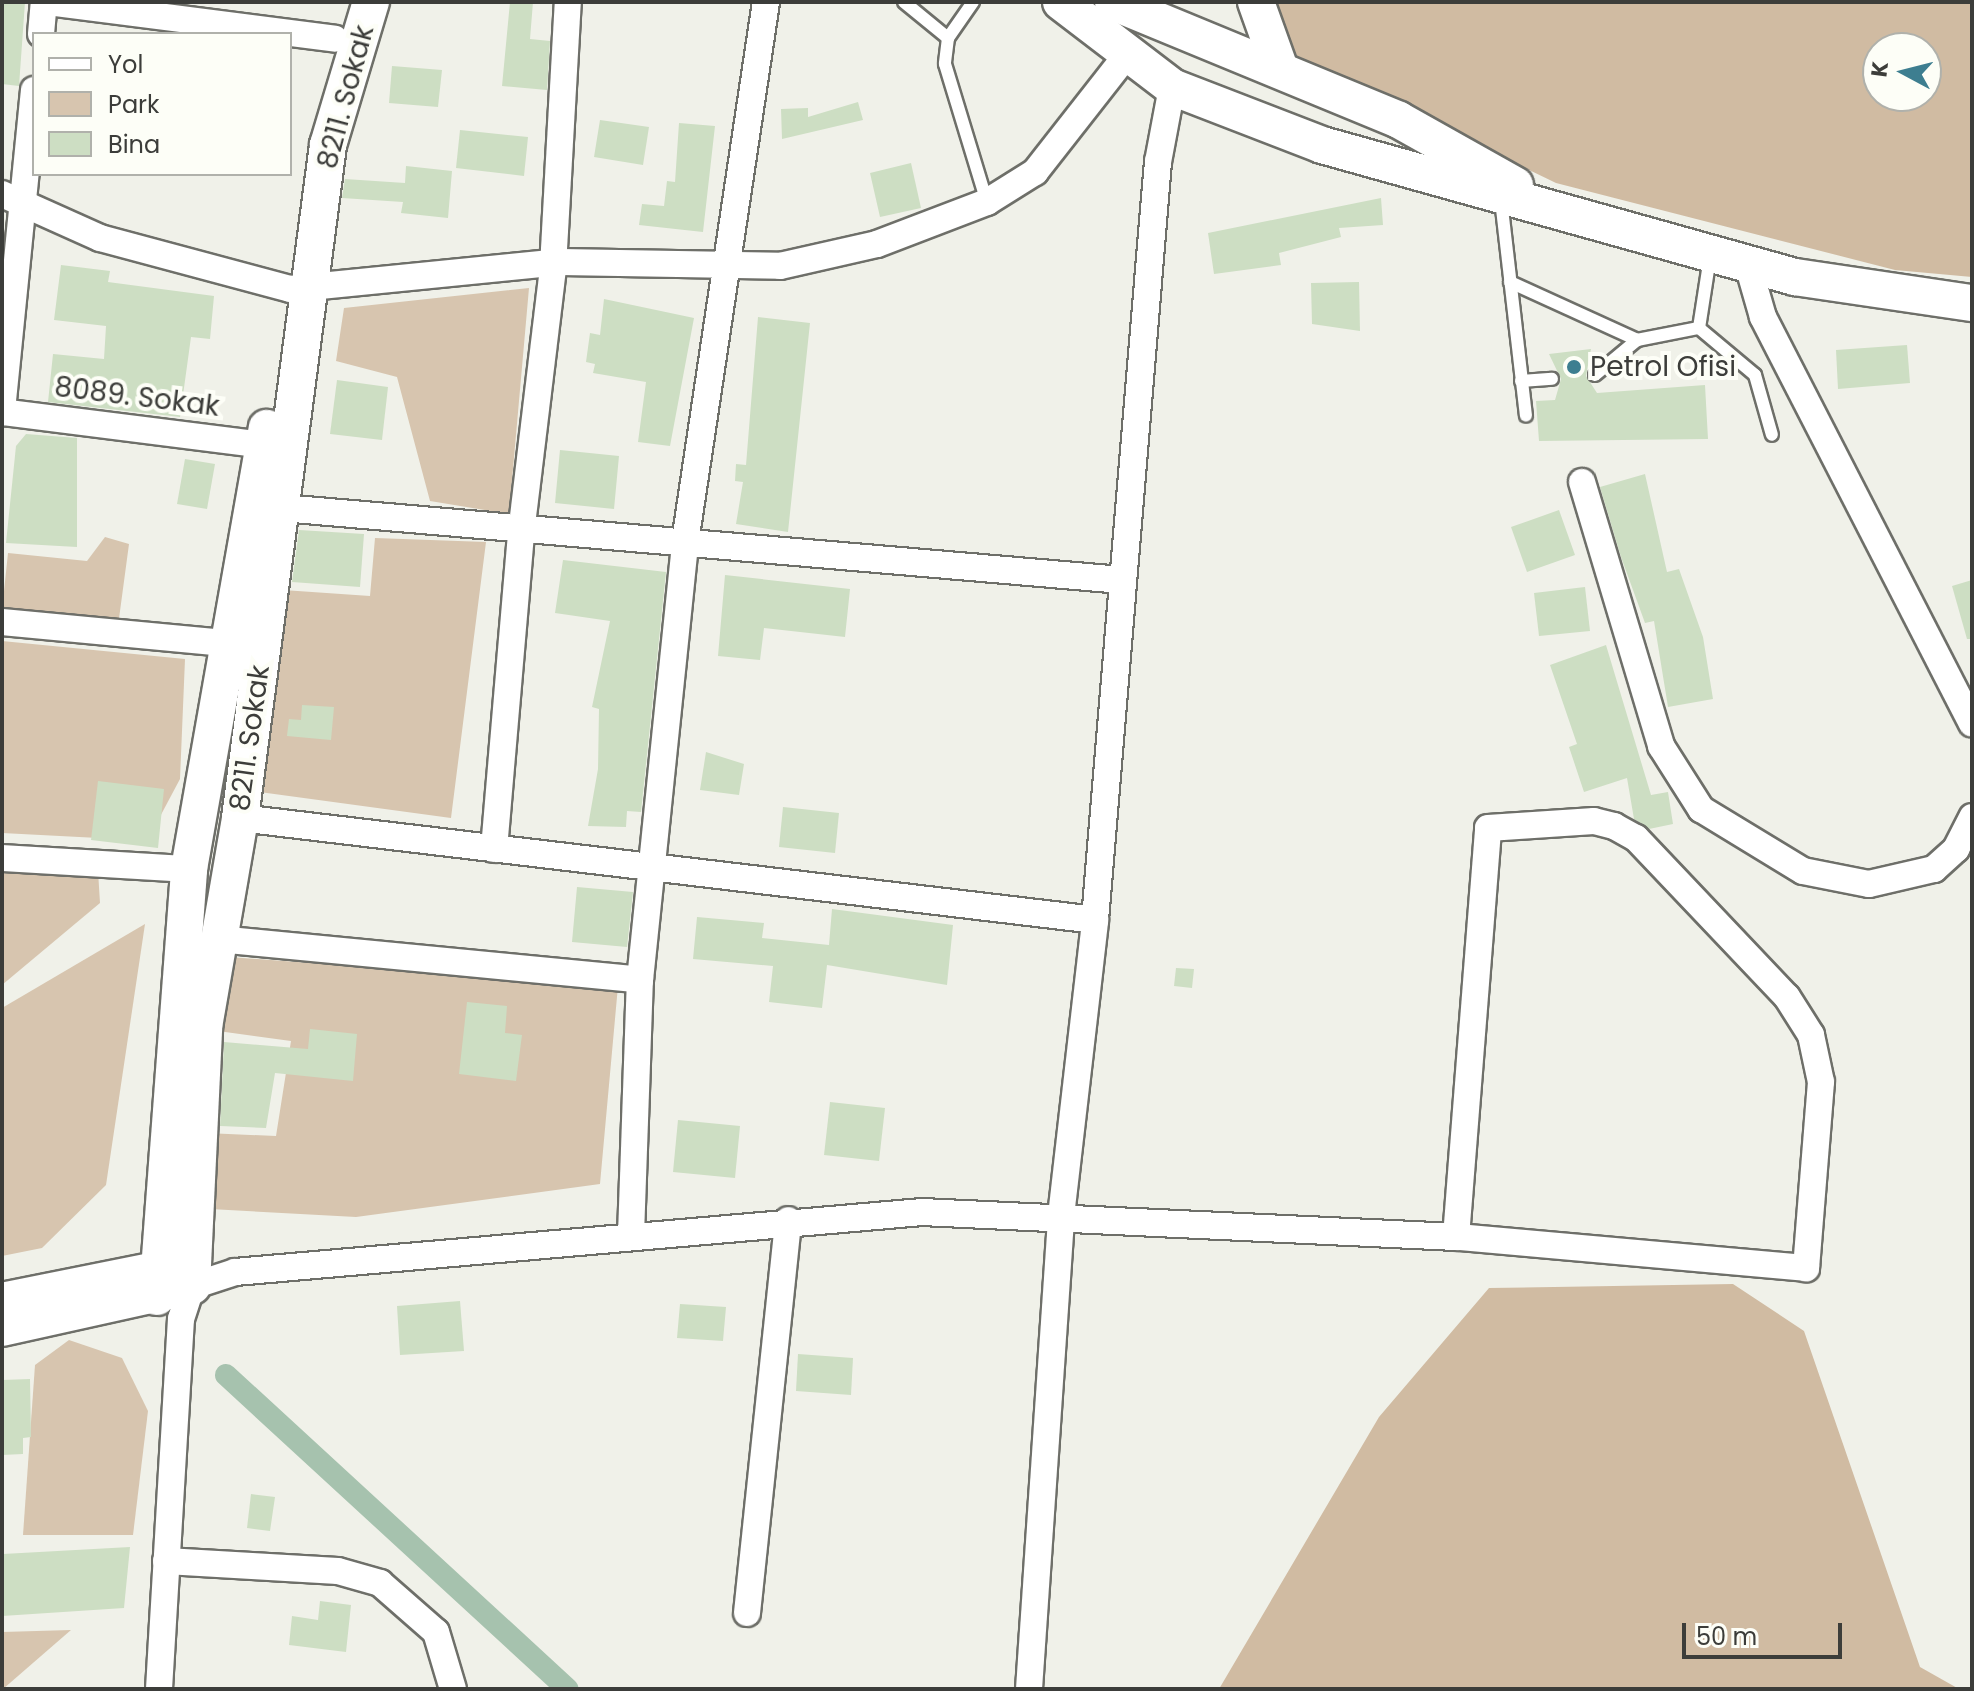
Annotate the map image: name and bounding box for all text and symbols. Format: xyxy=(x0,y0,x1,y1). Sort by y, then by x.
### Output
street label: 8211. Sokak xyxy=(311,22,381,172)
legend xyxy=(32,32,292,176)
north arrow xyxy=(1862,32,1942,112)
text: Yol xyxy=(108,48,143,81)
text: K xyxy=(1863,60,1896,79)
text: Park xyxy=(108,88,159,121)
text: Bina xyxy=(108,128,160,161)
place label: Petrol Ofisi xyxy=(1590,350,1736,384)
marker: Petrol Ofisi xyxy=(1565,358,1583,376)
street label: 8089. Sokak xyxy=(53,370,221,424)
street label: 8211. Sokak xyxy=(223,663,277,813)
scale bar xyxy=(1686,1607,1846,1657)
text: 50 m xyxy=(1696,1620,1757,1653)

